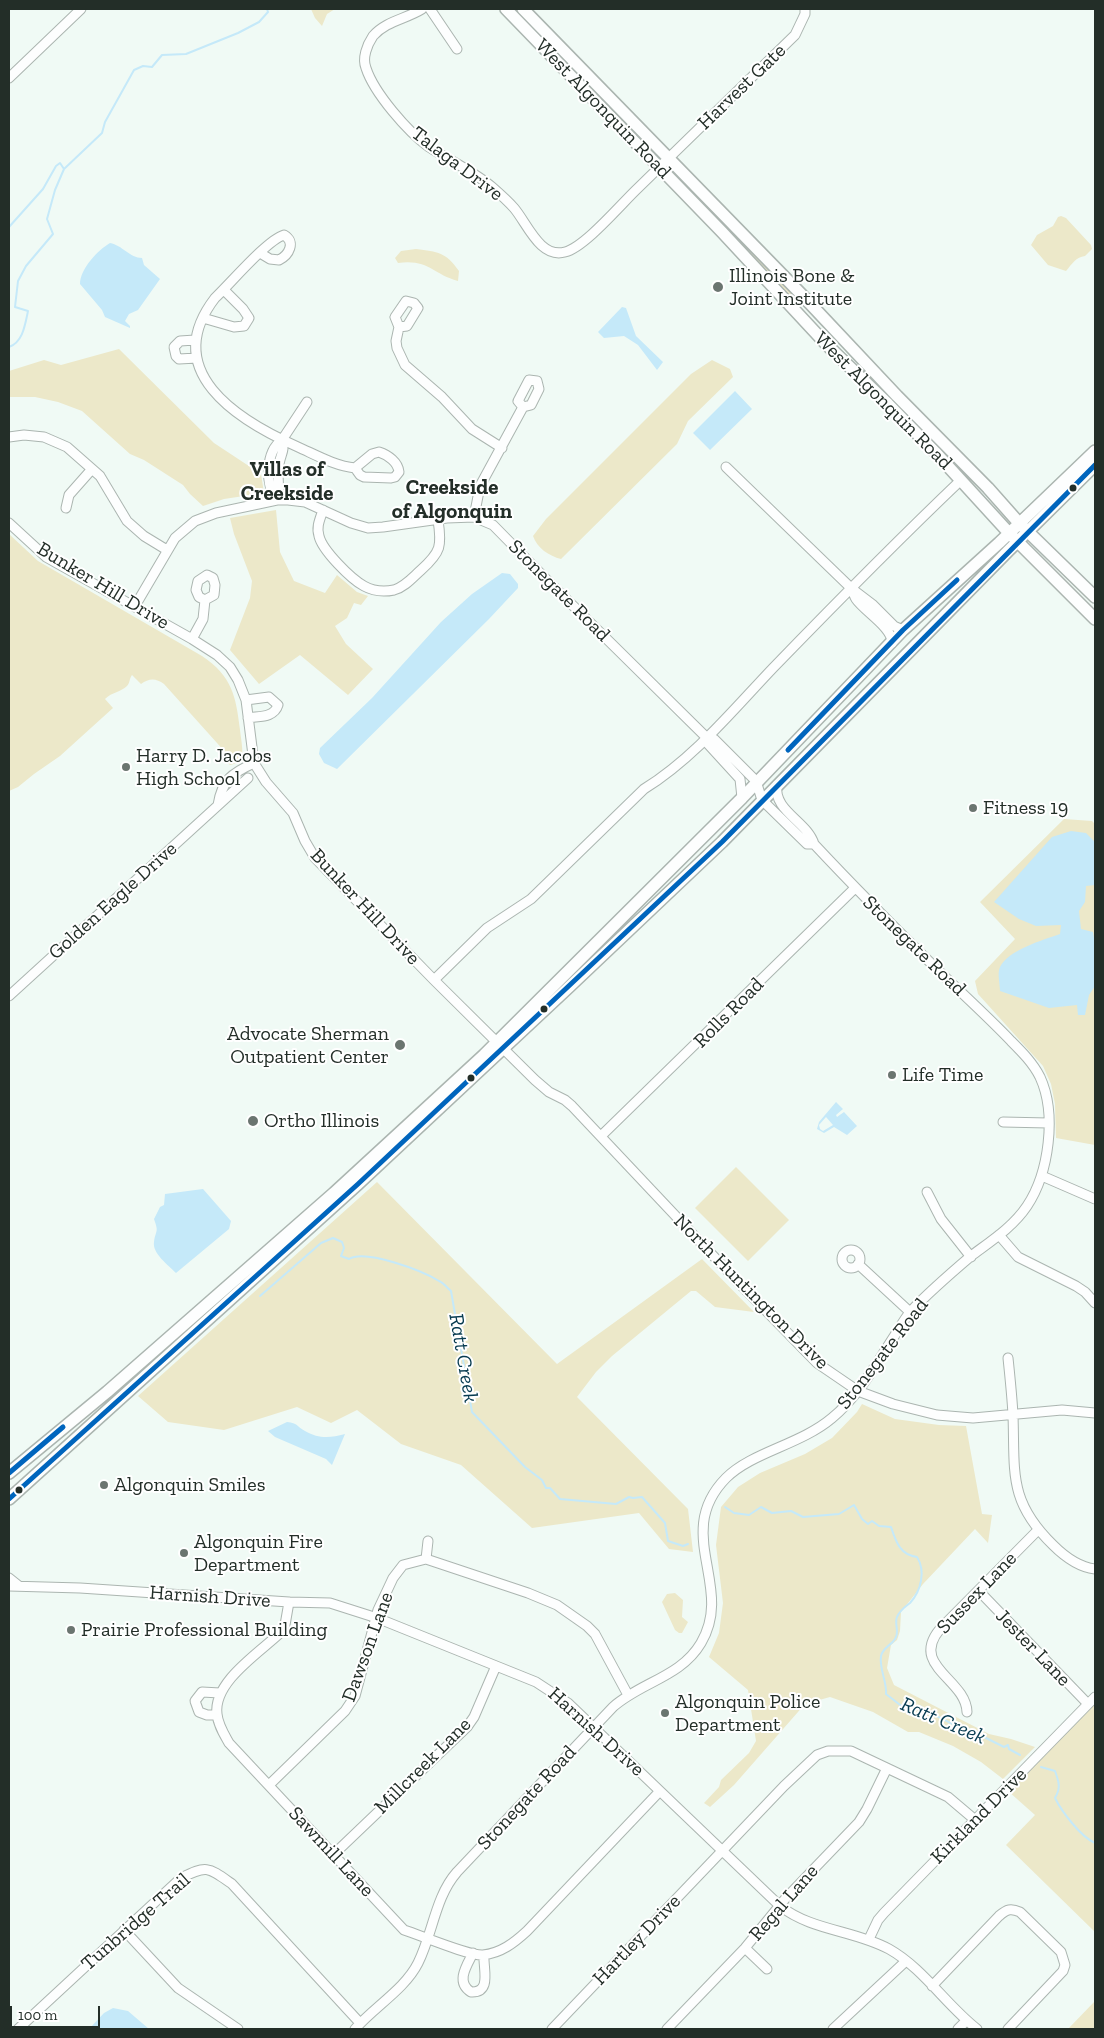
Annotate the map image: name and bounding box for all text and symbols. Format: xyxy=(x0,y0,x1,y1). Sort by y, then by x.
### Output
street label: West Algonquin Road xyxy=(530,34,676,184)
street label: Harvest Gate xyxy=(693,39,791,135)
street label: Talaga Drive xyxy=(406,122,508,206)
place label: Illinois Bone & Joint Institute xyxy=(729,264,855,311)
marker: Illinois Bone & Joint Institute xyxy=(711,280,725,294)
street label: West Algonquin Road xyxy=(809,327,957,475)
district label: Villas of Creekside xyxy=(241,457,333,507)
district label: Creekside of Algonquin xyxy=(392,475,512,525)
unlabelled marker xyxy=(1068,483,1078,493)
street label: Stonegate Road xyxy=(503,535,615,647)
street label: Bunker Hill Drive xyxy=(32,537,174,635)
place label: Harry D. Jacobs High School xyxy=(136,744,272,791)
marker: Harry D. Jacobs High School xyxy=(120,761,132,773)
place label: Fitness 19 xyxy=(983,796,1068,820)
marker: Fitness 19 xyxy=(967,802,979,814)
street label: Golden Eagle Drive xyxy=(44,837,182,965)
street label: Bunker Hill Drive xyxy=(305,844,425,970)
street label: Stonegate Road xyxy=(857,891,971,1001)
street label: Rolls Road xyxy=(689,973,769,1053)
unlabelled marker xyxy=(539,1004,549,1014)
place label: Advocate Sherman Outpatient Center xyxy=(227,1022,389,1069)
marker: Advocate Sherman Outpatient Center xyxy=(393,1038,407,1052)
place label: Life Time xyxy=(902,1063,983,1087)
marker: Life Time xyxy=(886,1069,898,1081)
unlabelled marker xyxy=(466,1073,476,1083)
place label: Ortho Illinois xyxy=(264,1109,379,1133)
marker: Ortho Illinois xyxy=(246,1114,260,1128)
street label: North Huntington Drive xyxy=(668,1209,834,1375)
street label: Stonegate Road xyxy=(832,1294,934,1414)
water label: Ratt Creek xyxy=(443,1311,483,1405)
place label: Algonquin Smiles xyxy=(114,1473,265,1497)
marker: Algonquin Smiles xyxy=(98,1479,110,1491)
unlabelled marker xyxy=(14,1485,24,1495)
place label: Algonquin Fire Department xyxy=(194,1530,323,1577)
marker: Algonquin Fire Department xyxy=(178,1547,190,1559)
street label: Sussex Lane xyxy=(932,1547,1022,1639)
street label: Harnish Drive xyxy=(149,1581,271,1613)
street label: Dawson Lane xyxy=(337,1589,399,1705)
street label: Jester Lane xyxy=(990,1604,1076,1692)
place label: Prairie Professional Building xyxy=(81,1618,327,1642)
marker: Prairie Professional Building xyxy=(65,1624,77,1636)
street label: Harnish Drive xyxy=(543,1682,649,1782)
place label: Algonquin Police Department xyxy=(675,1690,820,1737)
water label: Ratt Creek xyxy=(897,1692,989,1750)
marker: Algonquin Police Department xyxy=(659,1707,671,1719)
street label: Millcreek Lane xyxy=(370,1713,476,1819)
street label: Stonegate Road xyxy=(472,1741,582,1855)
street label: Kirkland Drive xyxy=(926,1763,1032,1869)
street label: Sawmill Lane xyxy=(283,1802,379,1902)
street label: Regal Lane xyxy=(744,1860,824,1946)
street label: Tunbridge Trail xyxy=(77,1868,195,1976)
street label: Hartley Drive xyxy=(588,1890,686,1990)
scale bar xyxy=(12,1996,102,2028)
text: 100 m xyxy=(18,2006,57,2024)

